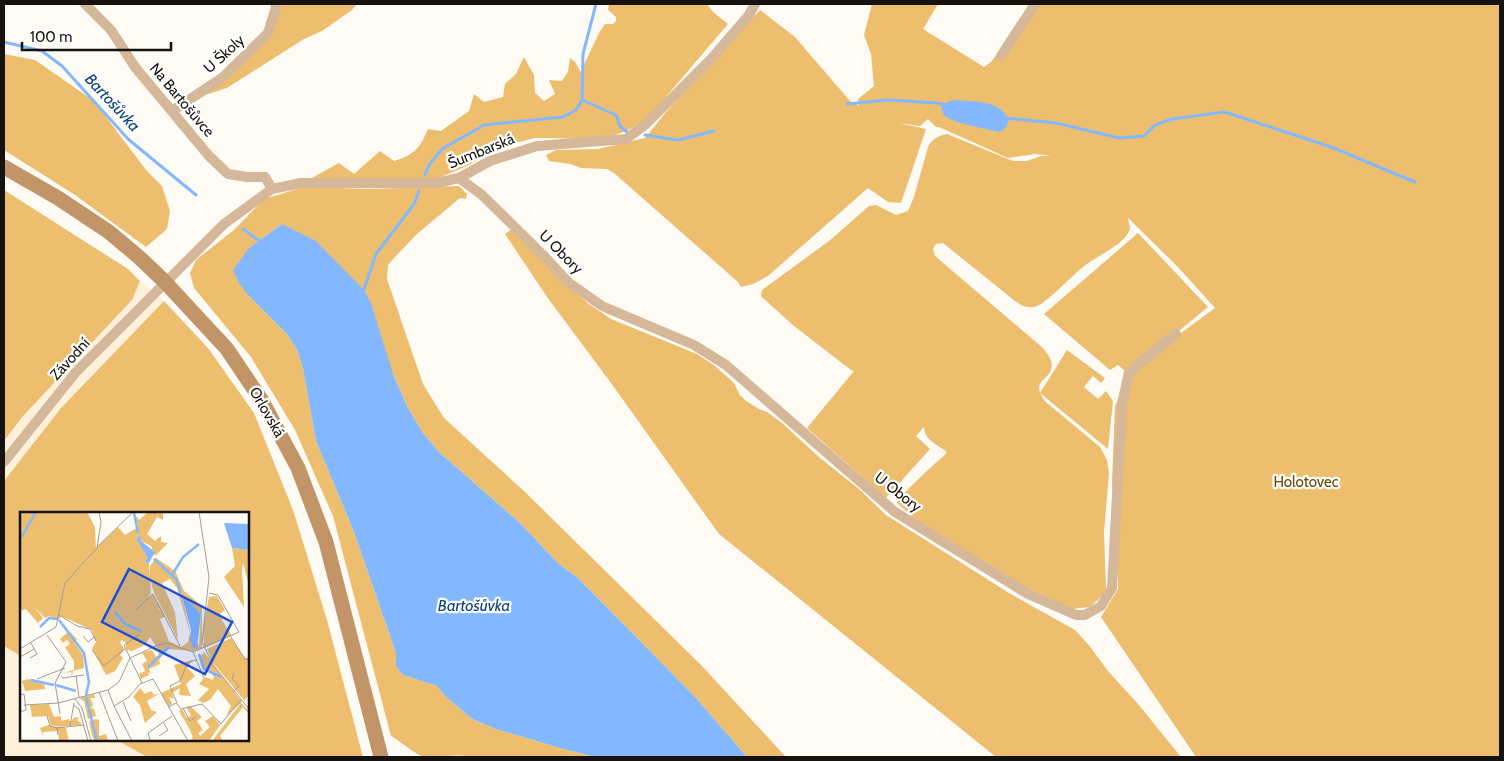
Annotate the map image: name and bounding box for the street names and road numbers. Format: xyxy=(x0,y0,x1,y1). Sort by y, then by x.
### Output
street label: U Školy xyxy=(199,30,248,77)
street label: Na Bartošůvce xyxy=(146,59,218,141)
street label: Šumbarská xyxy=(445,128,518,172)
street label: U Obory xyxy=(535,226,587,278)
street label: Závodní xyxy=(46,334,94,384)
street label: Orlovská xyxy=(245,384,289,441)
street label: U Obory xyxy=(871,468,925,516)

